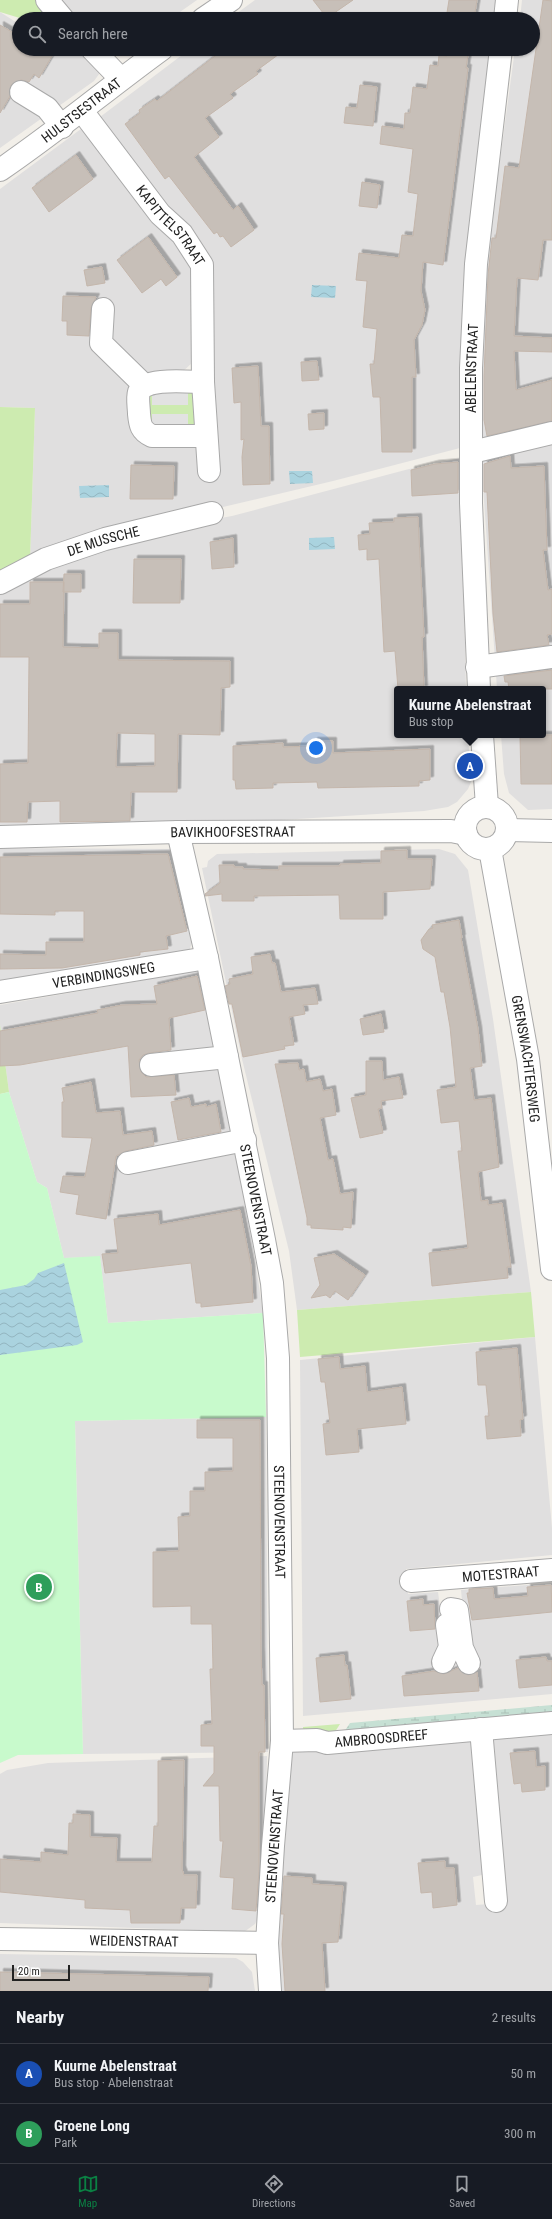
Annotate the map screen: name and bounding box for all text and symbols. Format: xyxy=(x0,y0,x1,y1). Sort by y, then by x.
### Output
search box xyxy=(12,12,540,56)
icon: search xyxy=(26,23,48,45)
text: Search here xyxy=(58,25,128,43)
street label: HULSTSESTRAAT xyxy=(38,74,124,146)
street label: KAPITTELSTRAAT xyxy=(133,182,208,269)
street label: ABELENSTRAAT xyxy=(463,323,481,413)
street label: DE MUSSCHE xyxy=(65,523,141,559)
popup xyxy=(394,686,546,738)
text: Kuurne Abelenstraat xyxy=(409,696,531,714)
text: Bus stop xyxy=(409,714,454,729)
your location xyxy=(306,738,326,758)
pin: A xyxy=(457,751,483,781)
street label: BAVIKHOOFSESTRAAT xyxy=(170,824,296,840)
street label: VERBINDINGSWEG xyxy=(51,959,156,991)
street label: GRENSWACHTERSWEG xyxy=(509,994,543,1123)
street label: STEENOVENSTRAAT xyxy=(237,1143,275,1257)
street label: STEENOVENSTRAAT xyxy=(271,1465,288,1579)
street label: MOTESTRAAT xyxy=(461,1563,540,1585)
pin: B xyxy=(26,1572,52,1602)
street label: AMBROOSDREEF xyxy=(334,1726,429,1750)
street label: STEENOVENSTRAAT xyxy=(262,1789,286,1903)
street label: WEIDENSTRAAT xyxy=(89,1932,179,1950)
scale bar xyxy=(12,1963,70,1982)
text: 20 m xyxy=(18,1965,40,1978)
text: Nearby xyxy=(16,2007,64,2027)
text: 2 results xyxy=(492,2010,536,2025)
text: Kuurne Abelenstraat xyxy=(54,2057,177,2075)
text: A xyxy=(25,2066,33,2081)
text: 50 m xyxy=(510,2066,536,2081)
text: Bus stop · Abelenstraat xyxy=(54,2075,173,2090)
text: Groene Long xyxy=(54,2117,130,2135)
text: B xyxy=(25,2126,33,2141)
text: 300 m xyxy=(504,2126,536,2141)
text: Park xyxy=(54,2135,77,2150)
tab: Map xyxy=(77,2173,99,2210)
tab: Directions xyxy=(252,2173,296,2210)
tab: Saved xyxy=(449,2173,475,2210)

